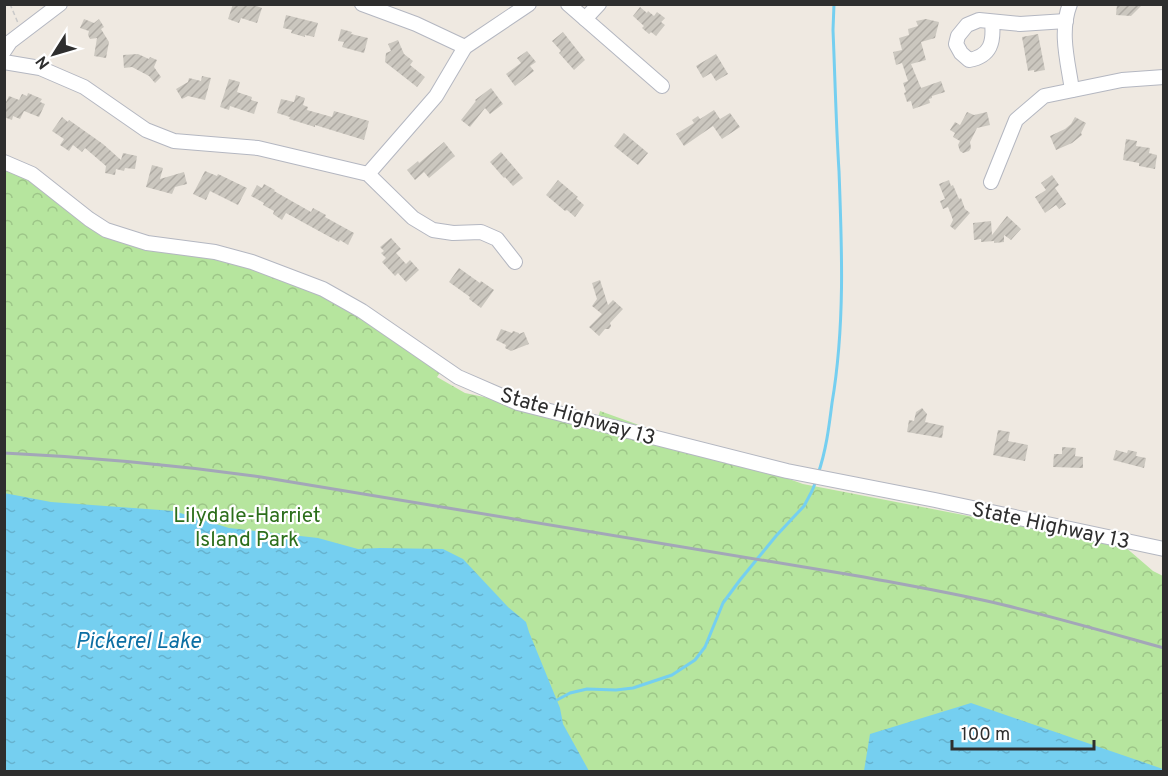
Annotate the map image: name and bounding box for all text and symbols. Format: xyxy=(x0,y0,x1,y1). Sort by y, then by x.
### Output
north arrow xyxy=(24,24,84,84)
text: N xyxy=(32,51,55,72)
street label: State Highway 13 xyxy=(497,382,658,453)
street label: State Highway 13 xyxy=(969,497,1132,556)
park label: Lilydale-Harriet Island Park xyxy=(173,503,321,554)
water label: Pickerel Lake xyxy=(75,629,201,656)
scale bar xyxy=(952,713,1094,751)
text: 100 m xyxy=(961,724,1010,747)

